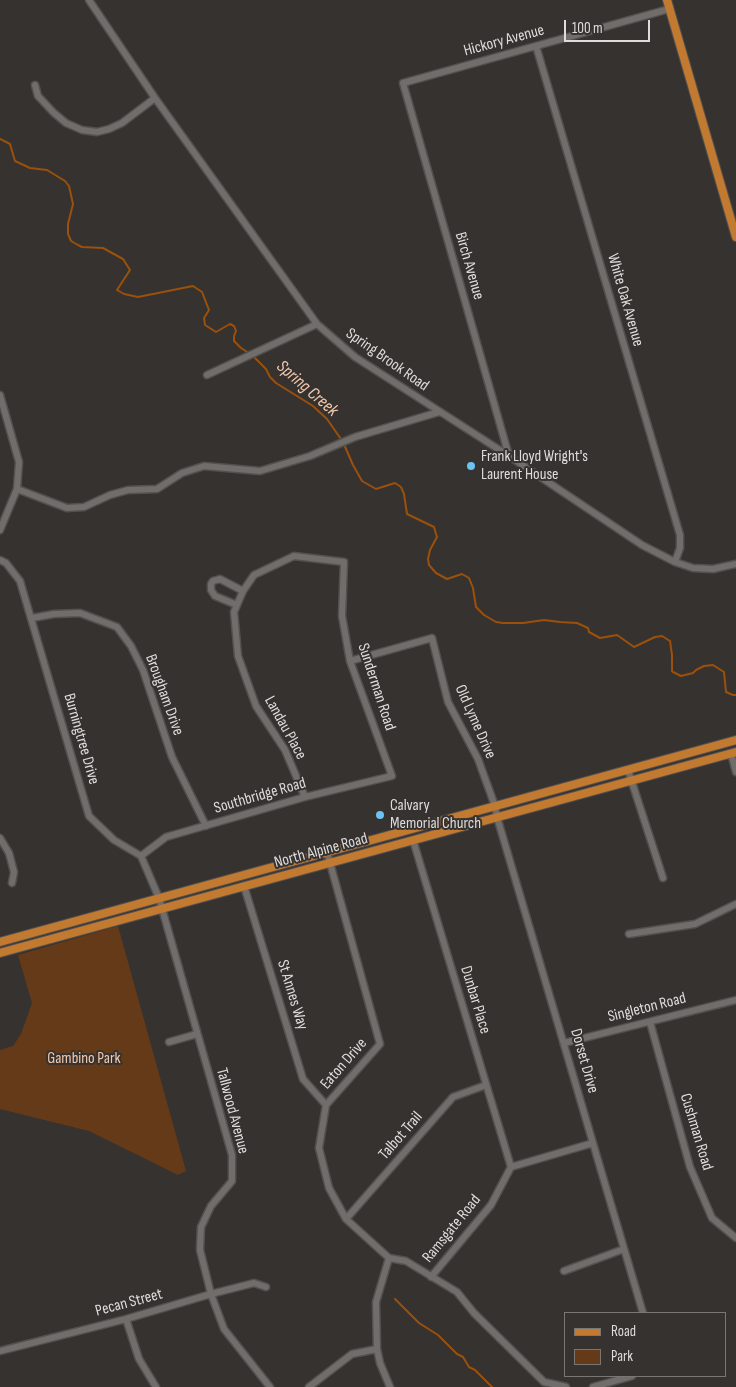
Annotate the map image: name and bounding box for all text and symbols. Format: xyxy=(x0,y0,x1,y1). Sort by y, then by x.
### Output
scale bar xyxy=(566,10,652,42)
text: 100 m xyxy=(572,19,603,38)
street label: Hickory Avenue xyxy=(462,21,546,61)
street label: Birch Avenue xyxy=(450,230,488,302)
street label: White Oak Avenue xyxy=(603,251,647,349)
street label: Spring Brook Road xyxy=(342,324,432,396)
water label: Spring Creek xyxy=(272,356,342,422)
place label: Frank Lloyd Wright's Laurent House xyxy=(481,447,588,485)
marker: Frank Lloyd Wright's Laurent House xyxy=(465,460,477,472)
street label: Sunderman Road xyxy=(353,641,399,733)
street label: Brougham Drive xyxy=(140,652,188,738)
street label: Old Lyme Drive xyxy=(450,682,500,762)
street label: Burningtree Drive xyxy=(59,691,103,787)
street label: Landau Place xyxy=(260,693,310,763)
street label: Southbridge Road xyxy=(212,774,308,818)
place label: Calvary Memorial Church xyxy=(390,796,481,834)
marker: Calvary Memorial Church xyxy=(374,809,386,821)
street label: North Alpine Road xyxy=(272,829,370,873)
street label: St Annes Way xyxy=(272,958,312,1032)
street label: Dunbar Place xyxy=(456,964,494,1036)
street label: Singleton Road xyxy=(606,989,688,1027)
street label: Dorset Drive xyxy=(566,1026,602,1096)
street label: Eaton Drive xyxy=(317,1035,371,1093)
park label: Gambino Park xyxy=(47,1049,121,1069)
street label: Tallwood Avenue xyxy=(211,1066,253,1156)
street label: Cushman Road xyxy=(675,1091,717,1173)
street label: Talbot Trail xyxy=(375,1108,427,1164)
street label: Ramsgate Road xyxy=(419,1191,485,1267)
street label: Pecan Street xyxy=(93,1285,165,1321)
legend xyxy=(564,1312,726,1377)
text: Road xyxy=(611,1322,636,1341)
text: Park xyxy=(611,1347,633,1366)

